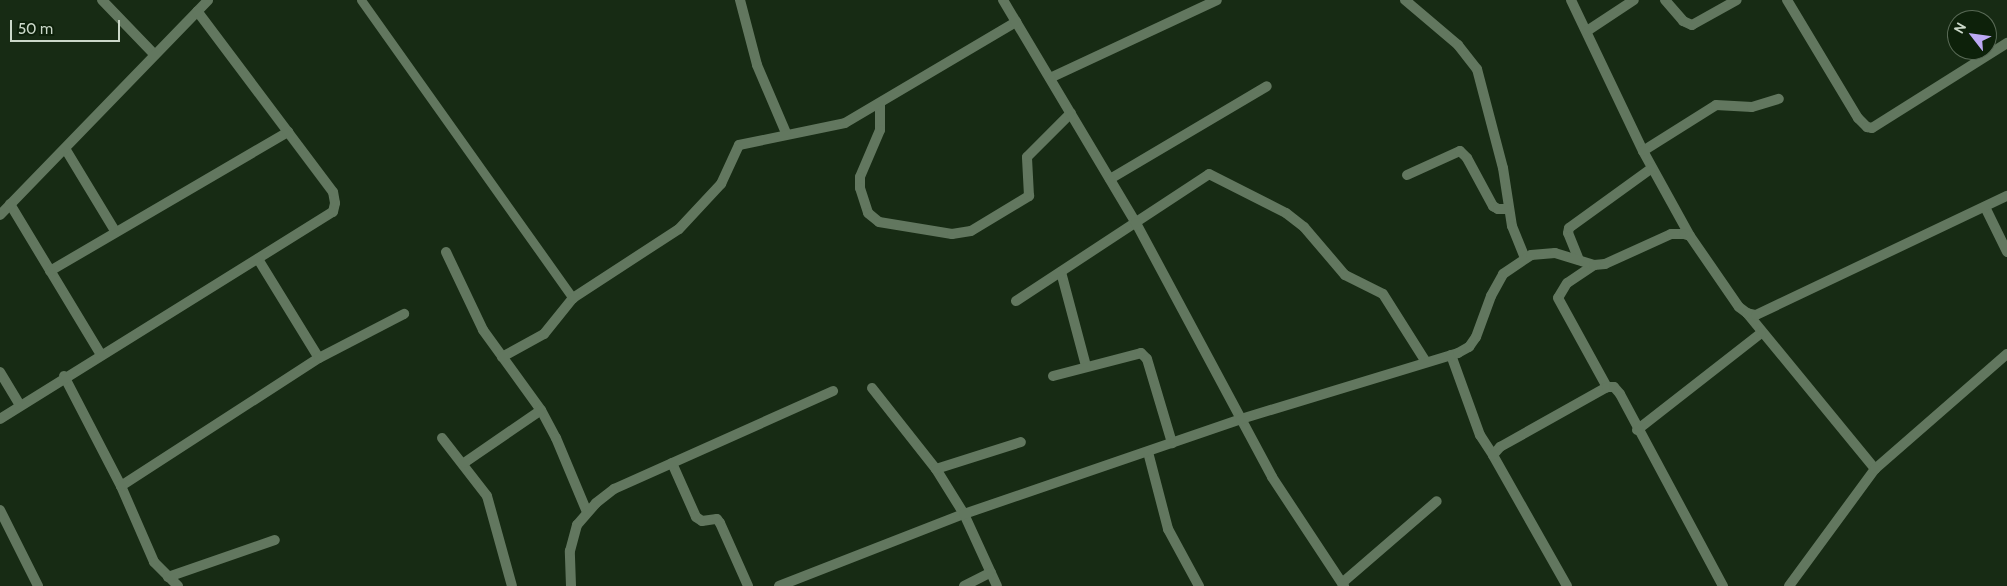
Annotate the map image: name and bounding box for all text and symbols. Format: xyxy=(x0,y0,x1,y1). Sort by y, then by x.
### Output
scale bar xyxy=(12,10,122,42)
north arrow xyxy=(1947,10,1997,60)
text: N xyxy=(1950,19,1970,37)
text: 50 m xyxy=(18,20,53,38)

